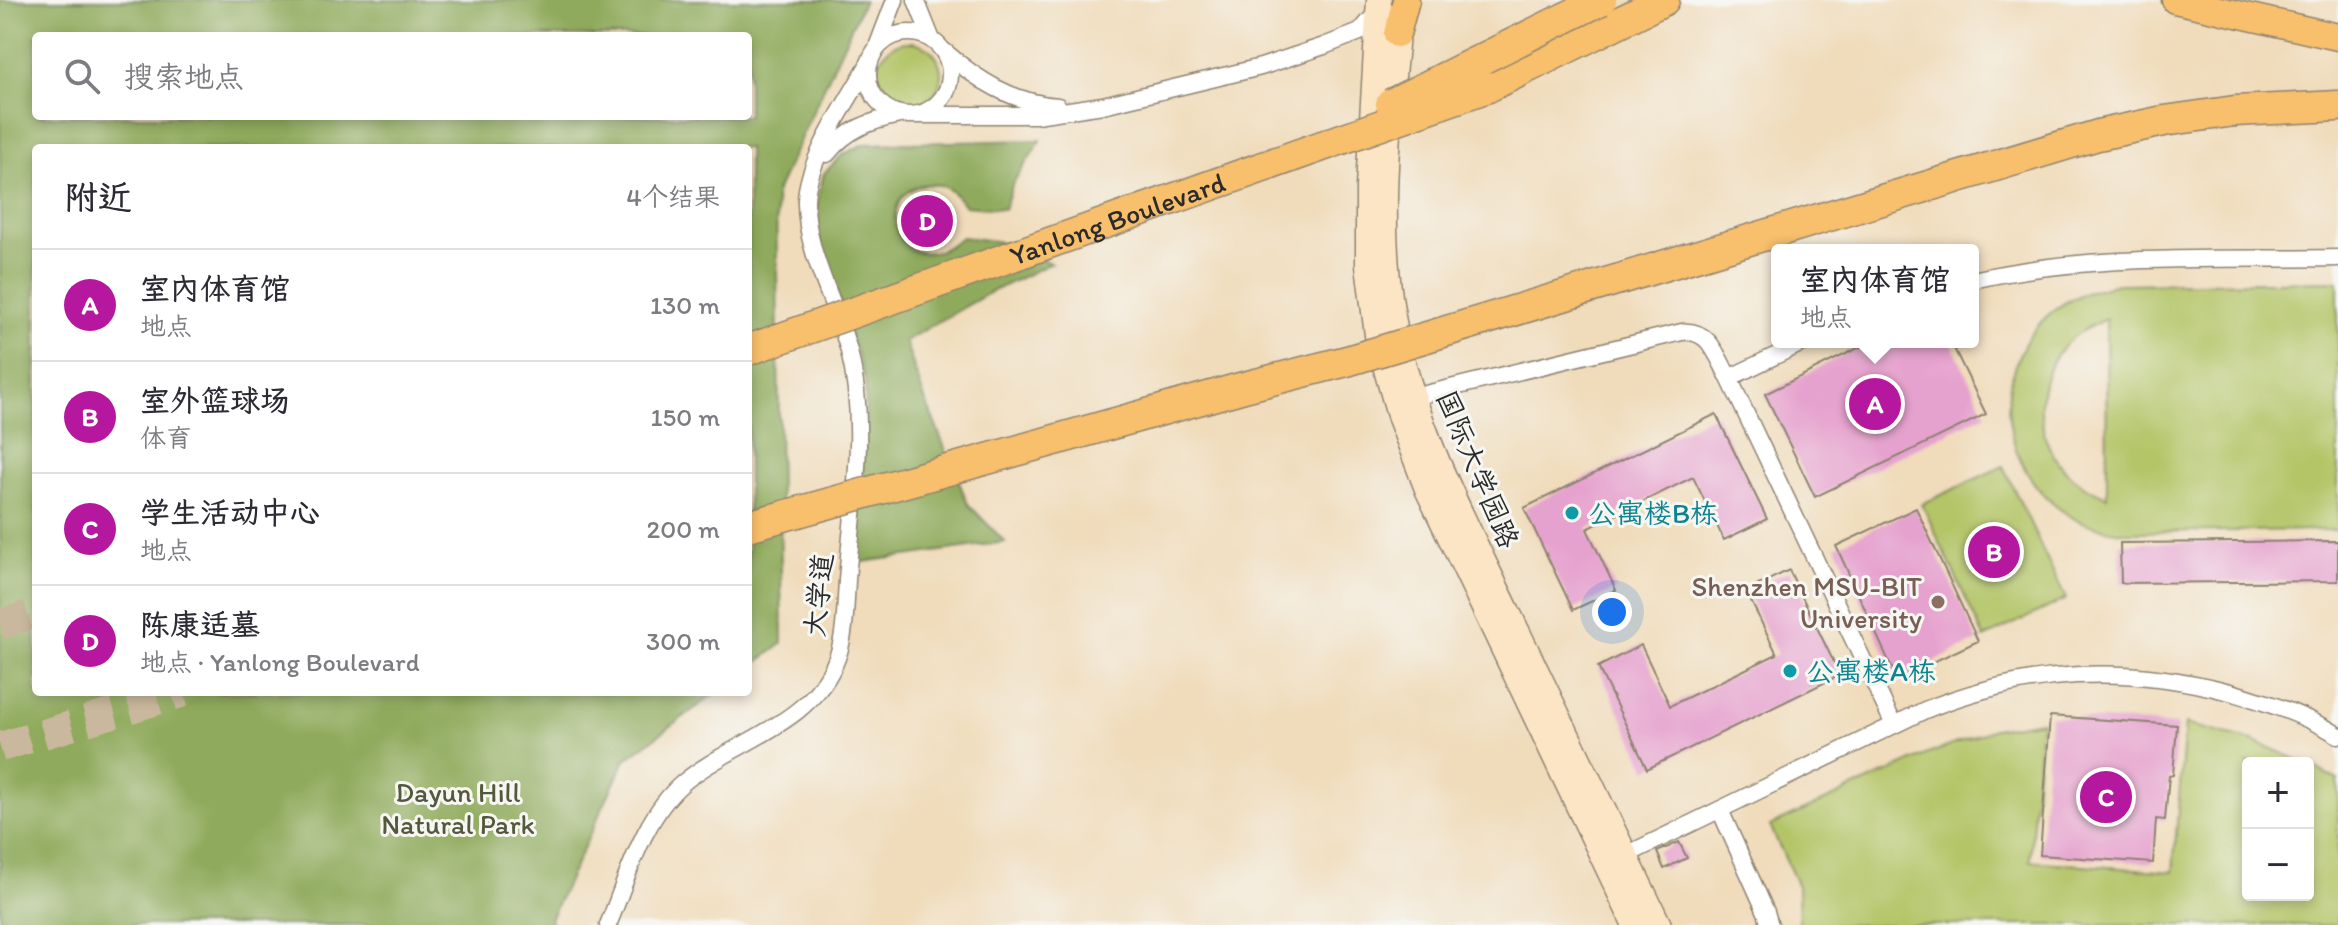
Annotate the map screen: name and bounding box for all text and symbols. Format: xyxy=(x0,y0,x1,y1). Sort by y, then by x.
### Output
search box xyxy=(32,32,752,120)
icon: search xyxy=(60,54,104,98)
text: 搜索地点 xyxy=(124,58,244,95)
street label: Yanlong Boulevard xyxy=(1005,165,1229,273)
text: 附近 xyxy=(64,177,132,218)
text: 4个结果 xyxy=(626,181,720,213)
pin: D xyxy=(901,191,953,251)
popup xyxy=(1771,244,1979,348)
text: 室内体育馆 xyxy=(1800,261,1950,298)
text: 室内体育馆 xyxy=(140,270,290,307)
text: A xyxy=(82,289,98,321)
text: 130 m xyxy=(650,289,720,321)
text: 地点 xyxy=(1800,301,1852,333)
text: 地点 xyxy=(140,310,192,342)
pin: A xyxy=(1849,374,1901,434)
text: 室外篮球场 xyxy=(140,382,290,419)
street label: 国际大学园路 xyxy=(1430,385,1526,553)
text: B xyxy=(82,401,98,433)
text: 150 m xyxy=(651,401,720,433)
text: 体育 xyxy=(140,422,192,454)
text: 学生活动中心 xyxy=(140,494,320,531)
place label: 公寓楼B栋 xyxy=(1588,496,1718,530)
marker: 公寓楼B栋 xyxy=(1563,504,1581,522)
text: C xyxy=(82,513,98,545)
text: 200 m xyxy=(647,513,720,545)
pin: B xyxy=(1968,522,2020,582)
text: 地点 xyxy=(140,534,192,566)
street label: 大学道 xyxy=(797,551,839,639)
place label: Shenzhen MSU-BIT University xyxy=(1691,569,1922,635)
your location xyxy=(1592,592,1632,632)
marker: Shenzhen MSU-BIT University xyxy=(1929,593,1947,611)
text: 陈康适墓 xyxy=(140,606,260,643)
text: D xyxy=(81,625,99,657)
text: 300 m xyxy=(646,625,720,657)
text: 地点 · Yanlong Boulevard xyxy=(140,646,420,678)
place label: 公寓楼A栋 xyxy=(1806,654,1936,688)
marker: 公寓楼A栋 xyxy=(1781,662,1799,680)
map controls xyxy=(2242,757,2314,901)
button: + xyxy=(2242,757,2314,829)
pin: C xyxy=(2080,767,2132,827)
park label: Dayun Hill Natural Park xyxy=(381,775,535,841)
button: − xyxy=(2242,829,2314,901)

